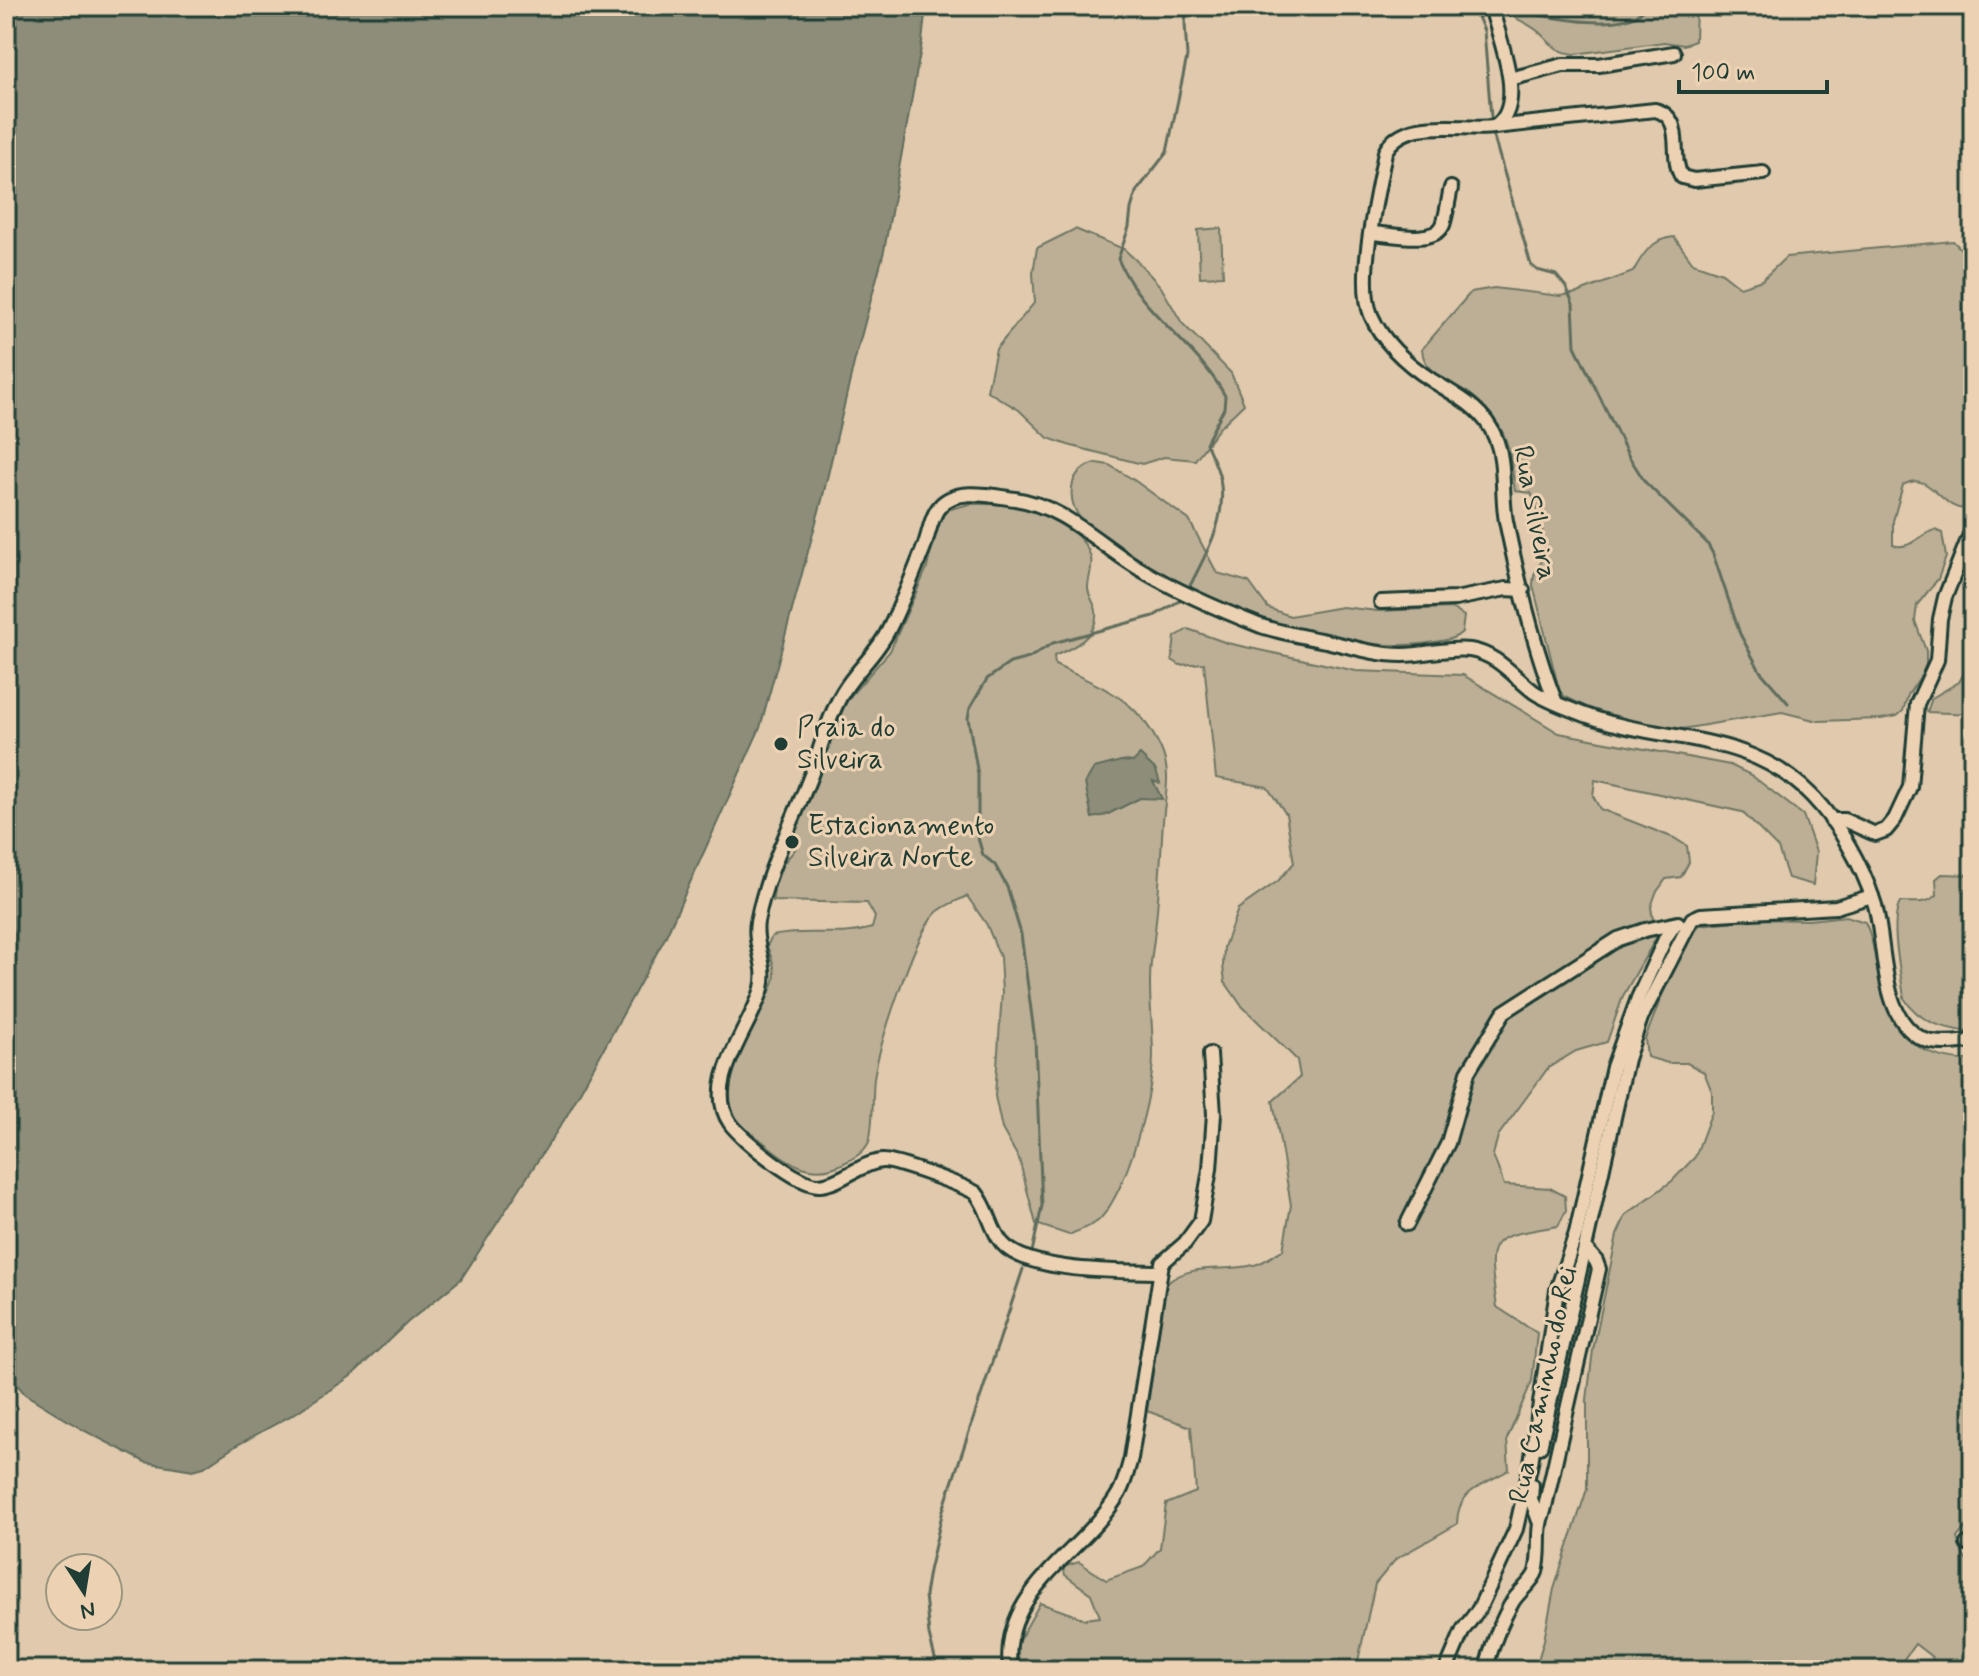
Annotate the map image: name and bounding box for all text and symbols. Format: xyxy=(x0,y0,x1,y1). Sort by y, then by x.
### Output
scale bar xyxy=(1679,44,1827,94)
text: 100 m xyxy=(1691,58,1755,89)
street label: Rua Silveira xyxy=(1503,443,1565,583)
place label: Praia do Silveira xyxy=(797,710,895,779)
marker: Praia do Silveira xyxy=(772,735,790,753)
place label: Estacionamento Silveira Norte xyxy=(808,808,994,877)
marker: Estacionamento Silveira Norte xyxy=(783,833,801,851)
street label: Rua Caminho do Rei xyxy=(1501,1263,1587,1507)
north arrow xyxy=(44,1552,124,1632)
text: N xyxy=(78,1594,98,1625)

